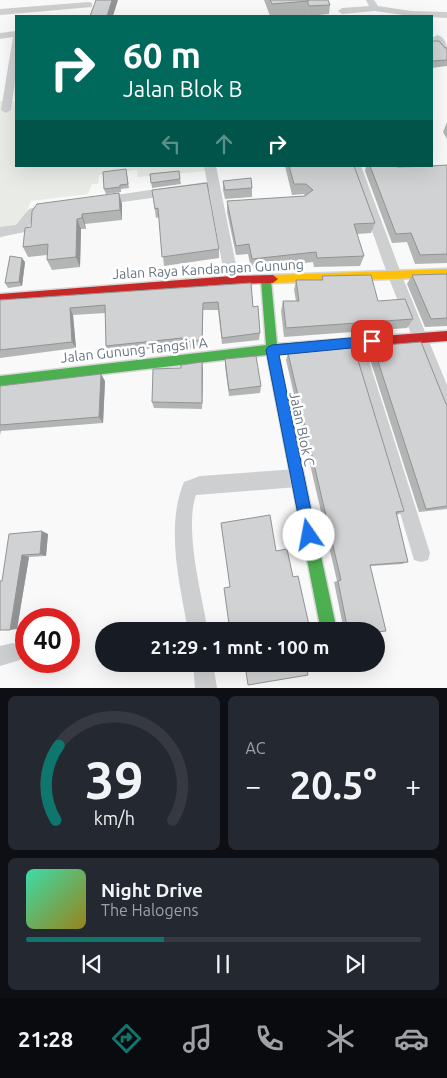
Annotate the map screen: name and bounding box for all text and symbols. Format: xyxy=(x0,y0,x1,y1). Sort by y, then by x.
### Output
icon: right xyxy=(40,35,105,100)
text: 60 m xyxy=(123,35,201,75)
text: Jalan Blok B xyxy=(123,76,243,101)
icon: left xyxy=(157,130,185,158)
icon: ahead xyxy=(210,130,238,158)
icon: right xyxy=(263,130,291,158)
street label: Jalan Raya Kandangan Gunung xyxy=(112,256,304,282)
pin xyxy=(351,320,393,362)
icon: arrive xyxy=(358,327,386,355)
street label: Jalan Gunung Tangsi I A xyxy=(60,334,208,366)
street label: Jalan Blok C xyxy=(286,390,318,468)
position arrow xyxy=(282,508,334,560)
speed limit sign: 40 xyxy=(15,608,80,673)
text: 21:29 · 1 mnt · 100 m xyxy=(151,636,329,658)
text: AC xyxy=(246,739,266,757)
text: 39 xyxy=(84,751,143,809)
text: 20.5° xyxy=(290,764,377,806)
text: − xyxy=(246,770,261,801)
text: + xyxy=(405,770,421,801)
text: km/h xyxy=(93,808,134,828)
text: Night Drive xyxy=(101,879,203,901)
text: The Halogens xyxy=(101,901,199,919)
icon: previous xyxy=(78,950,106,978)
icon: pause xyxy=(209,950,237,978)
icon: next xyxy=(341,950,369,978)
icon: directions xyxy=(109,1021,144,1056)
icon: music xyxy=(180,1021,215,1056)
icon: phone xyxy=(252,1021,287,1056)
icon: climate xyxy=(323,1021,358,1056)
icon: car xyxy=(394,1021,429,1056)
text: 21:28 xyxy=(18,1026,73,1051)

